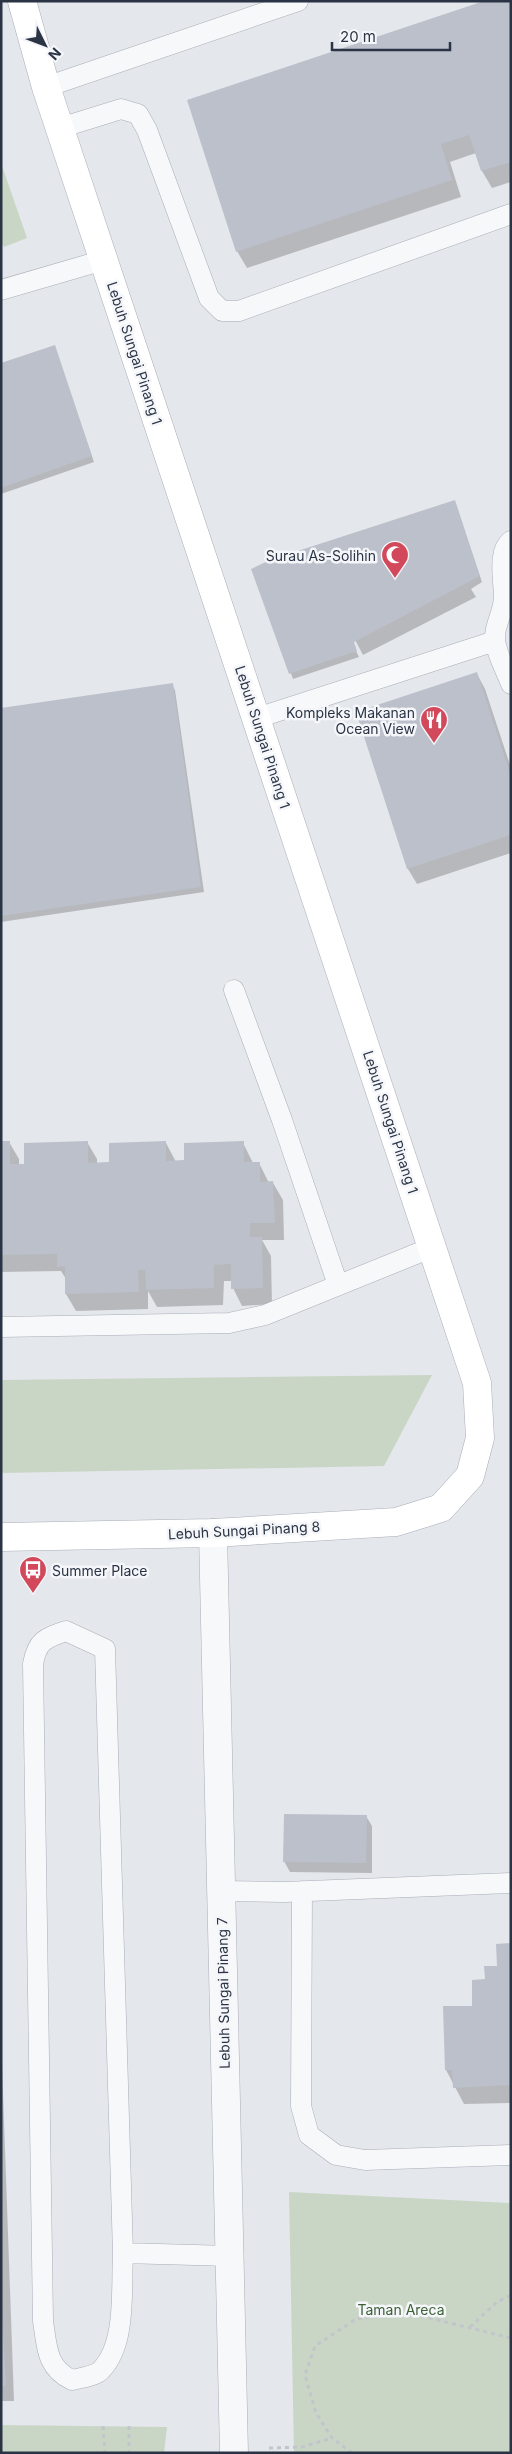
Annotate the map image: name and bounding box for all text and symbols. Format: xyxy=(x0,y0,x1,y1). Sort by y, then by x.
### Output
north arrow xyxy=(20,20,70,70)
scale bar xyxy=(332,20,450,52)
text: 20 m xyxy=(340,27,376,46)
text: N xyxy=(45,44,65,64)
street label: Lebuh Sungai Pinang 1 xyxy=(104,279,166,427)
mosque icon: Surau As-Solihin xyxy=(380,540,410,579)
place label: Surau As-Solihin xyxy=(266,547,376,564)
street label: Lebuh Sungai Pinang 1 xyxy=(232,663,294,811)
place label: Kompleks Makanan Ocean View xyxy=(286,704,415,737)
restaurant icon: Kompleks Makanan Ocean View xyxy=(419,705,449,744)
street label: Lebuh Sungai Pinang 1 xyxy=(360,1048,422,1196)
street label: Lebuh Sungai Pinang 8 xyxy=(167,1518,321,1542)
bus stop icon: Summer Place xyxy=(18,1555,48,1594)
place label: Summer Place xyxy=(52,1562,148,1579)
street label: Lebuh Sungai Pinang 7 xyxy=(213,1917,233,2069)
park label: Taman Areca xyxy=(357,2301,445,2318)

